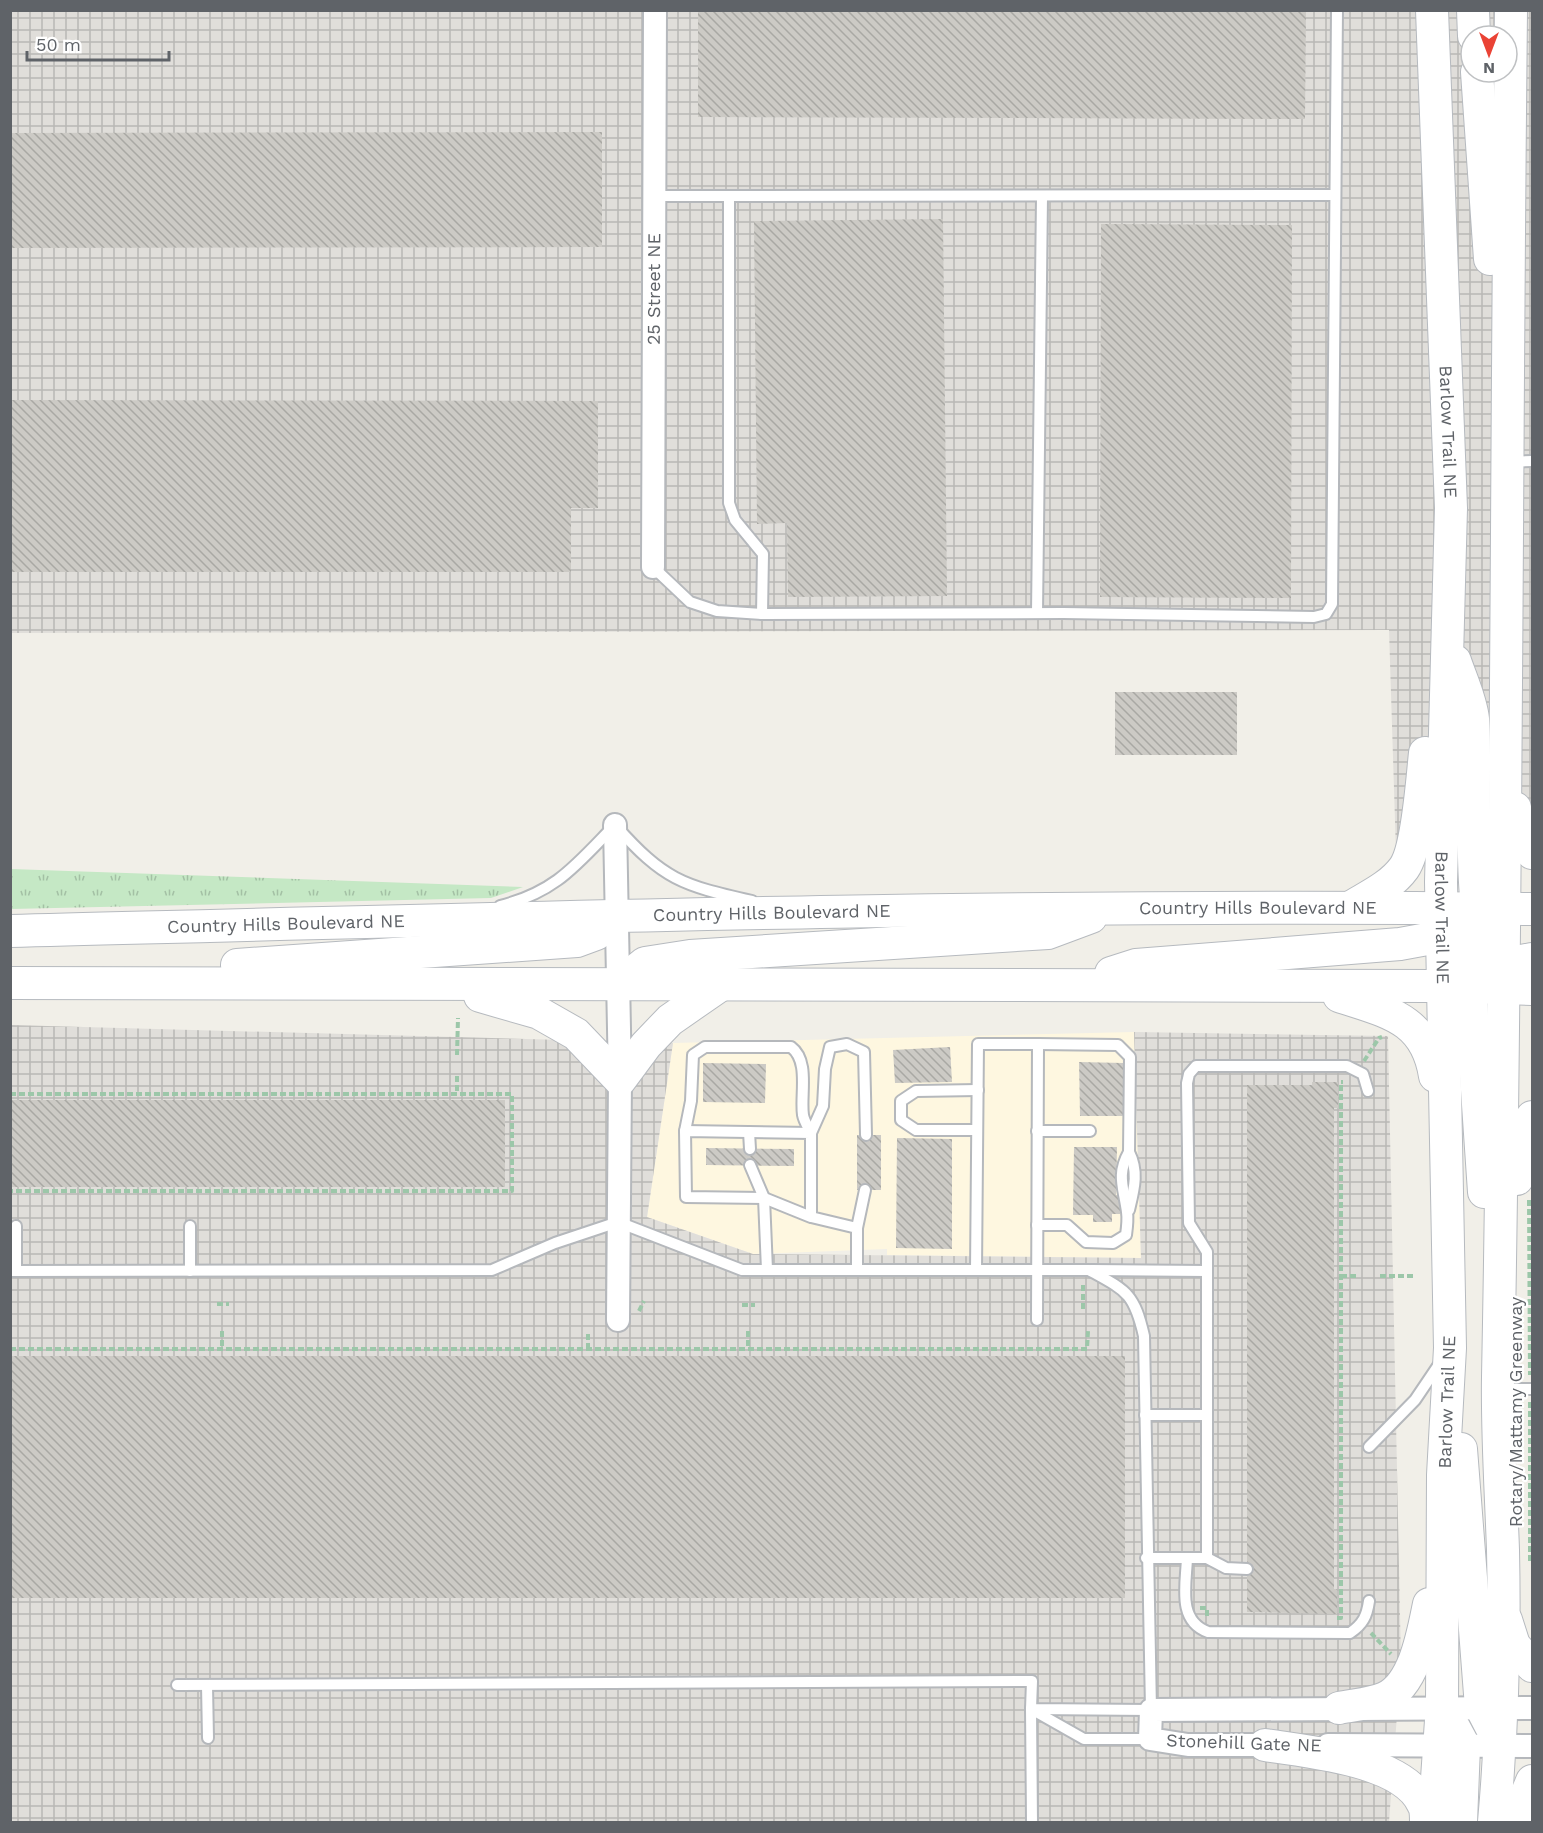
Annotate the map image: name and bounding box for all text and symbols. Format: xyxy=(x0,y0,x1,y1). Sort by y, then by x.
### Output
scale bar xyxy=(27,24,170,62)
north arrow xyxy=(1459,24,1519,84)
text: 50 m xyxy=(36,34,81,55)
text: N xyxy=(1483,59,1495,78)
street label: 25 Street NE xyxy=(643,233,664,345)
street label: Barlow Trail NE xyxy=(1436,365,1462,499)
street label: Barlow Trail NE xyxy=(1431,851,1454,984)
street label: Country Hills Boulevard NE xyxy=(1139,897,1377,918)
street label: Country Hills Boulevard NE xyxy=(653,900,891,925)
street label: Country Hills Boulevard NE xyxy=(167,910,405,937)
street label: Rotary/Mattamy Greenway xyxy=(1505,1296,1526,1527)
street label: Barlow Trail NE xyxy=(1434,1335,1459,1469)
street label: Stonehill Gate NE xyxy=(1166,1729,1322,1756)

